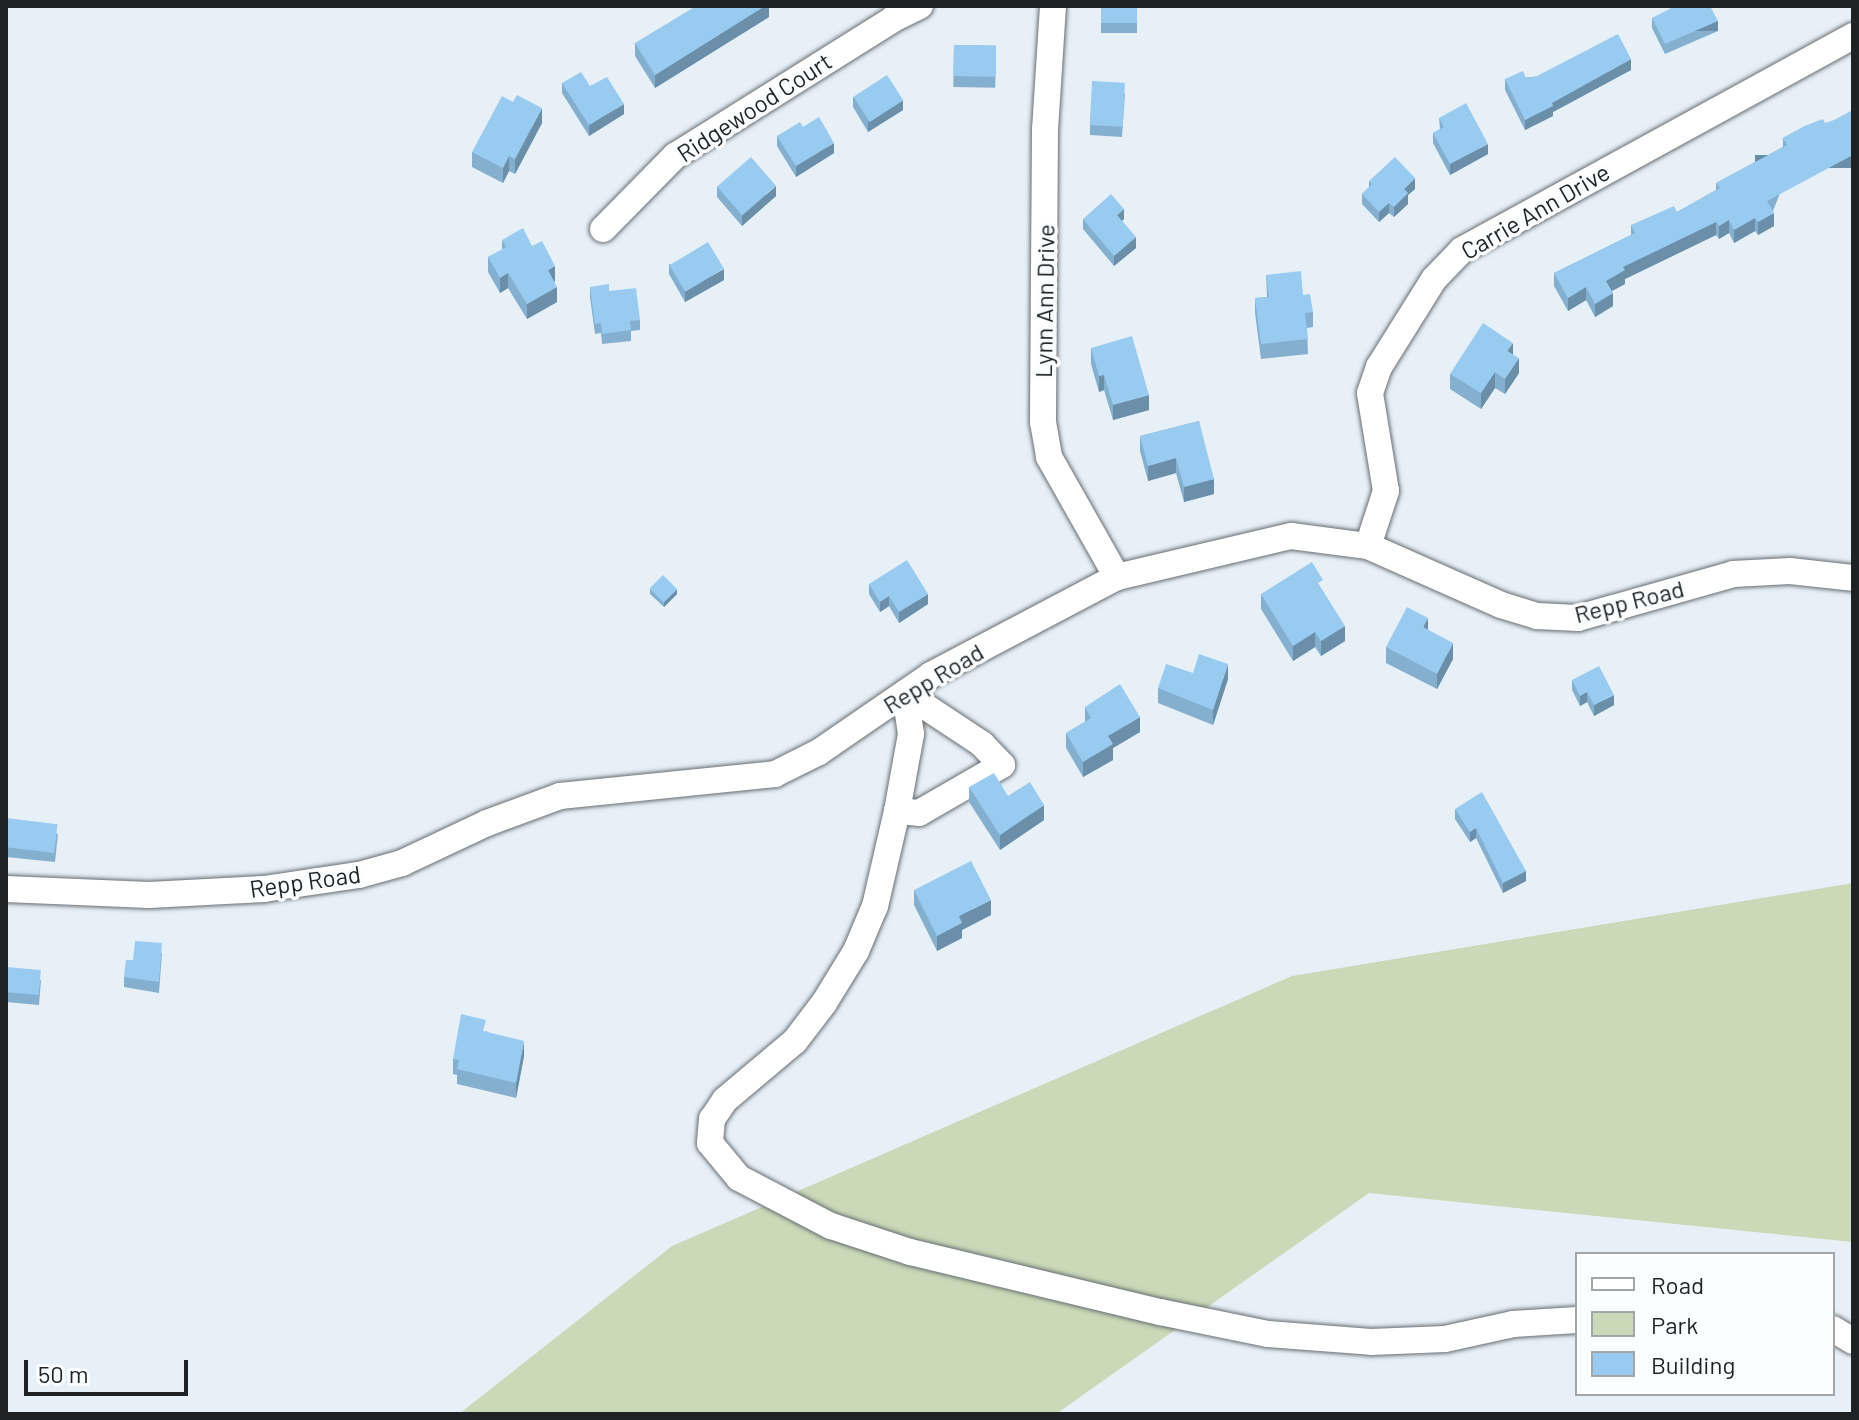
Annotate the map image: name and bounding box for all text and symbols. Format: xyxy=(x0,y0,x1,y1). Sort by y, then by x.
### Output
street label: Ridgewood Court xyxy=(671,46,837,168)
street label: Carrie Ann Drive xyxy=(1456,157,1614,265)
street label: Lynn Ann Drive xyxy=(1028,224,1060,378)
street label: Repp Road xyxy=(1571,574,1687,628)
street label: Repp Road xyxy=(878,637,988,719)
street label: Repp Road xyxy=(248,859,362,903)
legend xyxy=(1575,1252,1835,1396)
text: Road xyxy=(1651,1270,1704,1299)
text: Park xyxy=(1651,1310,1698,1339)
scale bar xyxy=(28,1344,192,1394)
text: Building xyxy=(1651,1350,1735,1379)
text: 50 m xyxy=(38,1359,89,1388)

